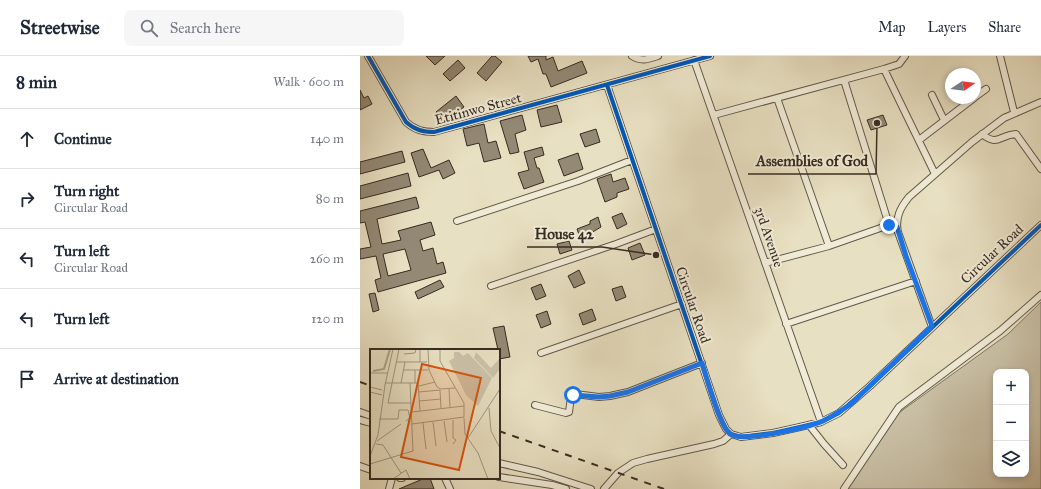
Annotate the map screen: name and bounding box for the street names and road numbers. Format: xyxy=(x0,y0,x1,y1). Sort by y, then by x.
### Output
street label: Etitinwo Street xyxy=(433,89,523,129)
street label: 3rd Avenue xyxy=(751,205,787,270)
street label: Circular Road xyxy=(957,221,1027,287)
street label: Circular Road xyxy=(672,265,714,345)

